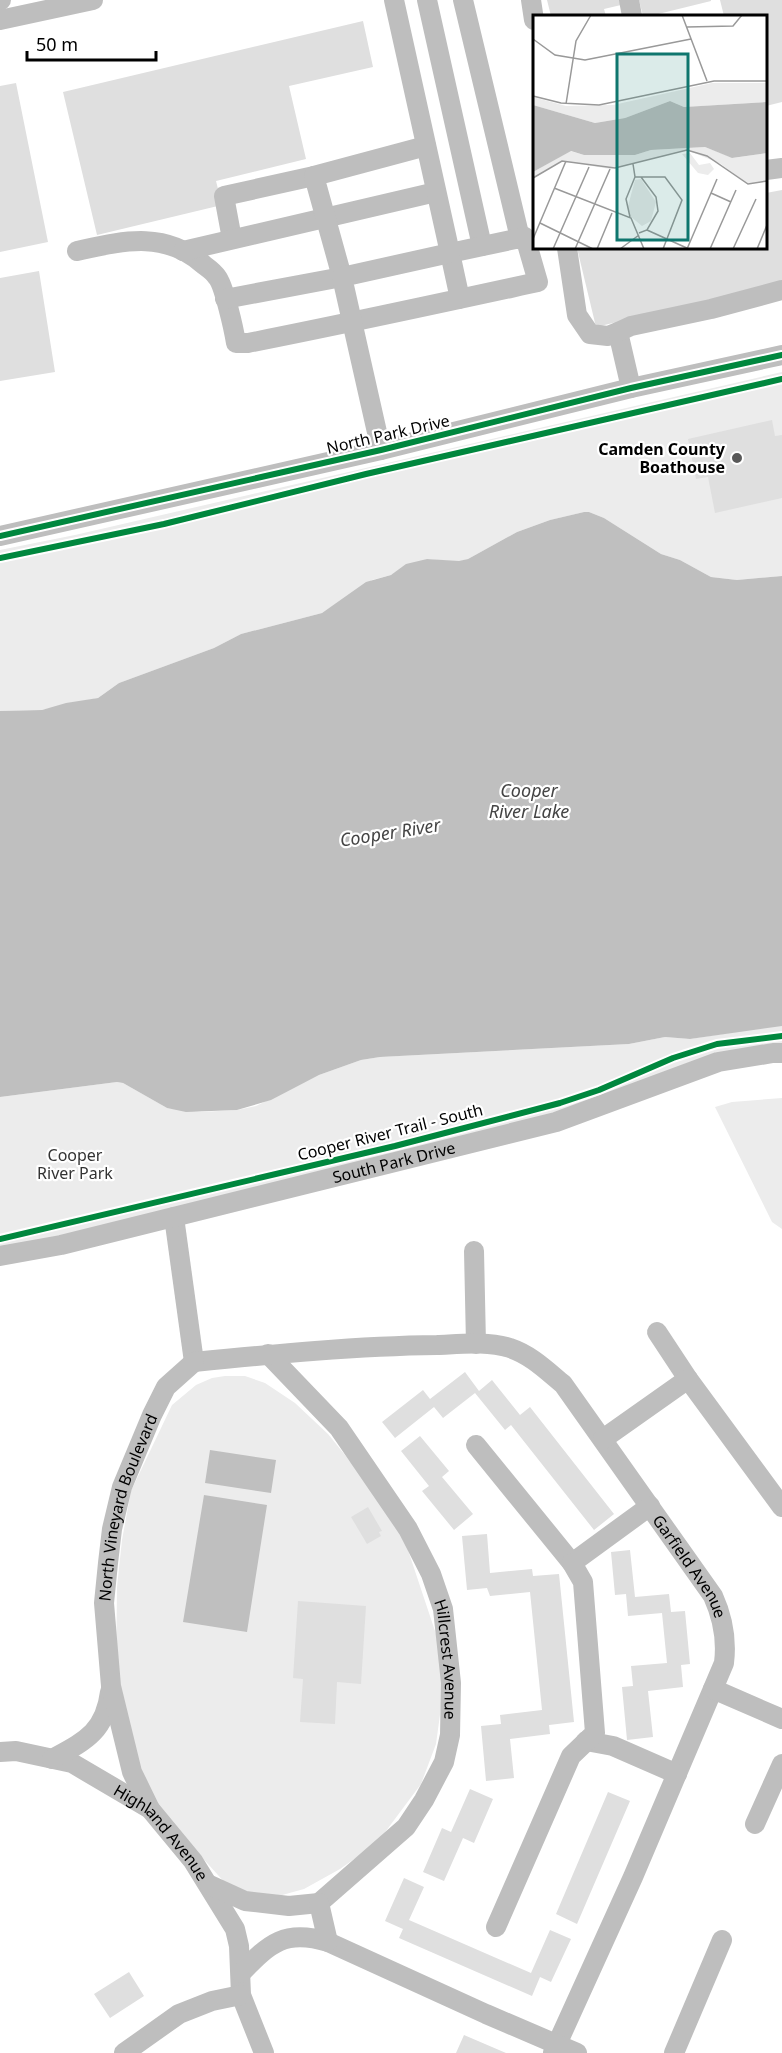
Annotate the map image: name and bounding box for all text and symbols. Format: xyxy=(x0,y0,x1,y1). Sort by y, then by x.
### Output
inset map xyxy=(533,15,767,249)
scale bar xyxy=(27,24,156,62)
text: 50 m xyxy=(36,32,78,56)
street label: North Park Drive xyxy=(324,409,452,459)
place label: Camden County Boathouse xyxy=(598,438,726,478)
marker: Camden County Boathouse xyxy=(730,451,744,465)
water label: Cooper River Lake xyxy=(489,778,569,823)
water label: Cooper River xyxy=(338,812,443,852)
street label: Cooper River Trail - South xyxy=(295,1098,485,1166)
street label: South Park Drive xyxy=(330,1136,458,1188)
park label: Cooper River Park xyxy=(37,1144,113,1184)
street label: North Vineyard Boulevard xyxy=(93,1410,162,1602)
street label: Garfield Avenue xyxy=(648,1510,731,1621)
street label: Hillcrest Avenue xyxy=(429,1596,462,1720)
street label: Highland Avenue xyxy=(110,1779,213,1885)

